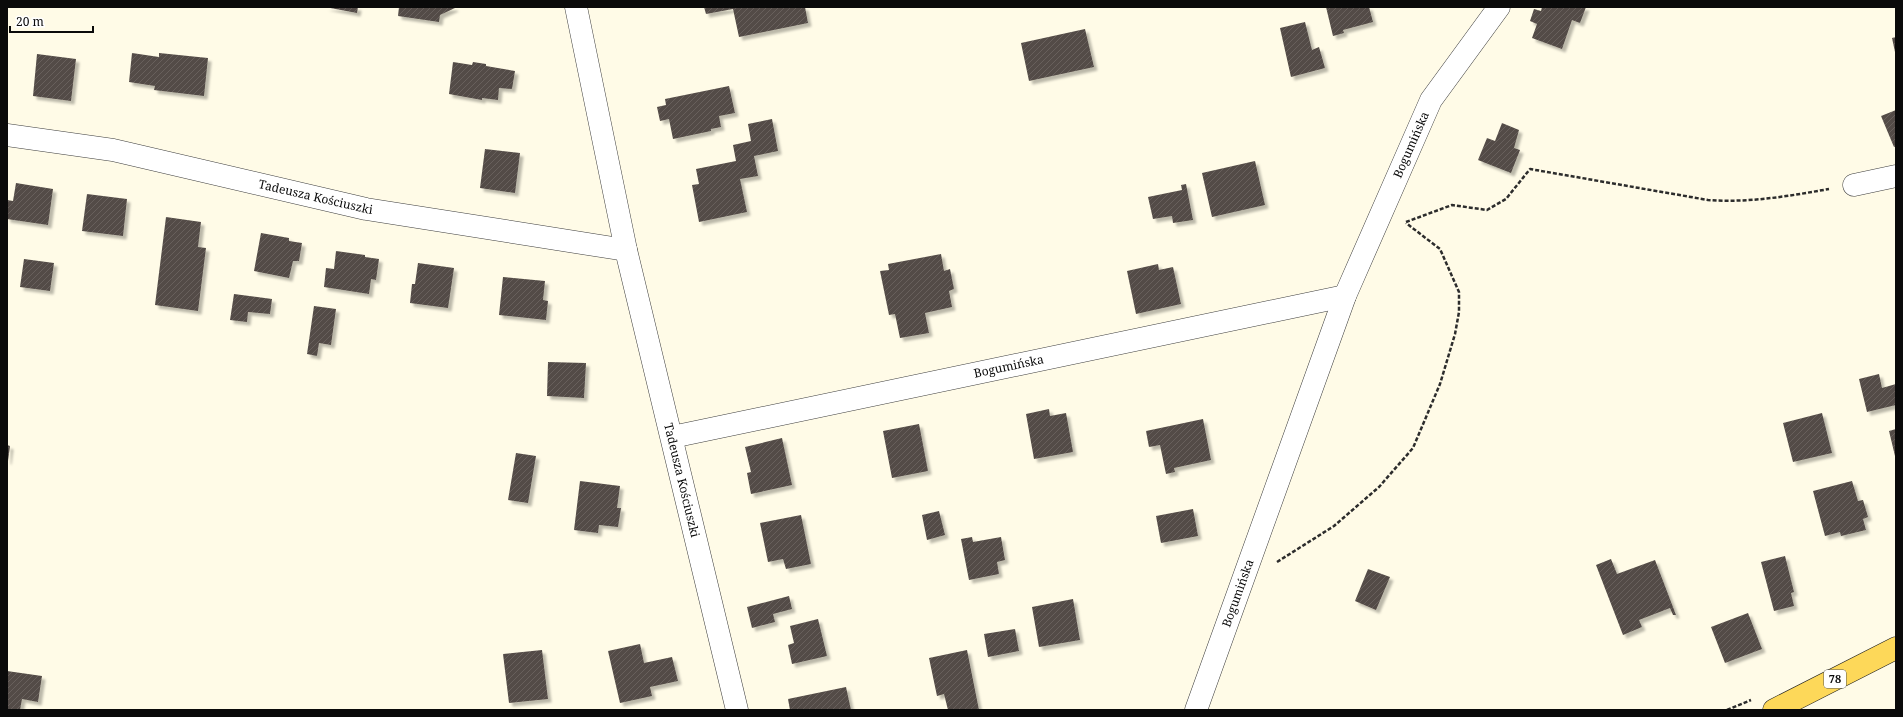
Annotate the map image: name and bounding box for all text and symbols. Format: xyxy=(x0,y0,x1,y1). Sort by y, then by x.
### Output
scale bar xyxy=(10,8,93,34)
text: 20 m xyxy=(16,13,44,30)
street label: Bogumińska xyxy=(1389,109,1433,181)
street label: Tadeusza Kościuszki xyxy=(257,175,374,218)
street label: Bogumińska xyxy=(972,350,1045,382)
street label: Tadeusza Kościuszki xyxy=(660,421,704,539)
street label: Bogumińska xyxy=(1217,557,1258,629)
road number: 78 xyxy=(1824,670,1846,688)

